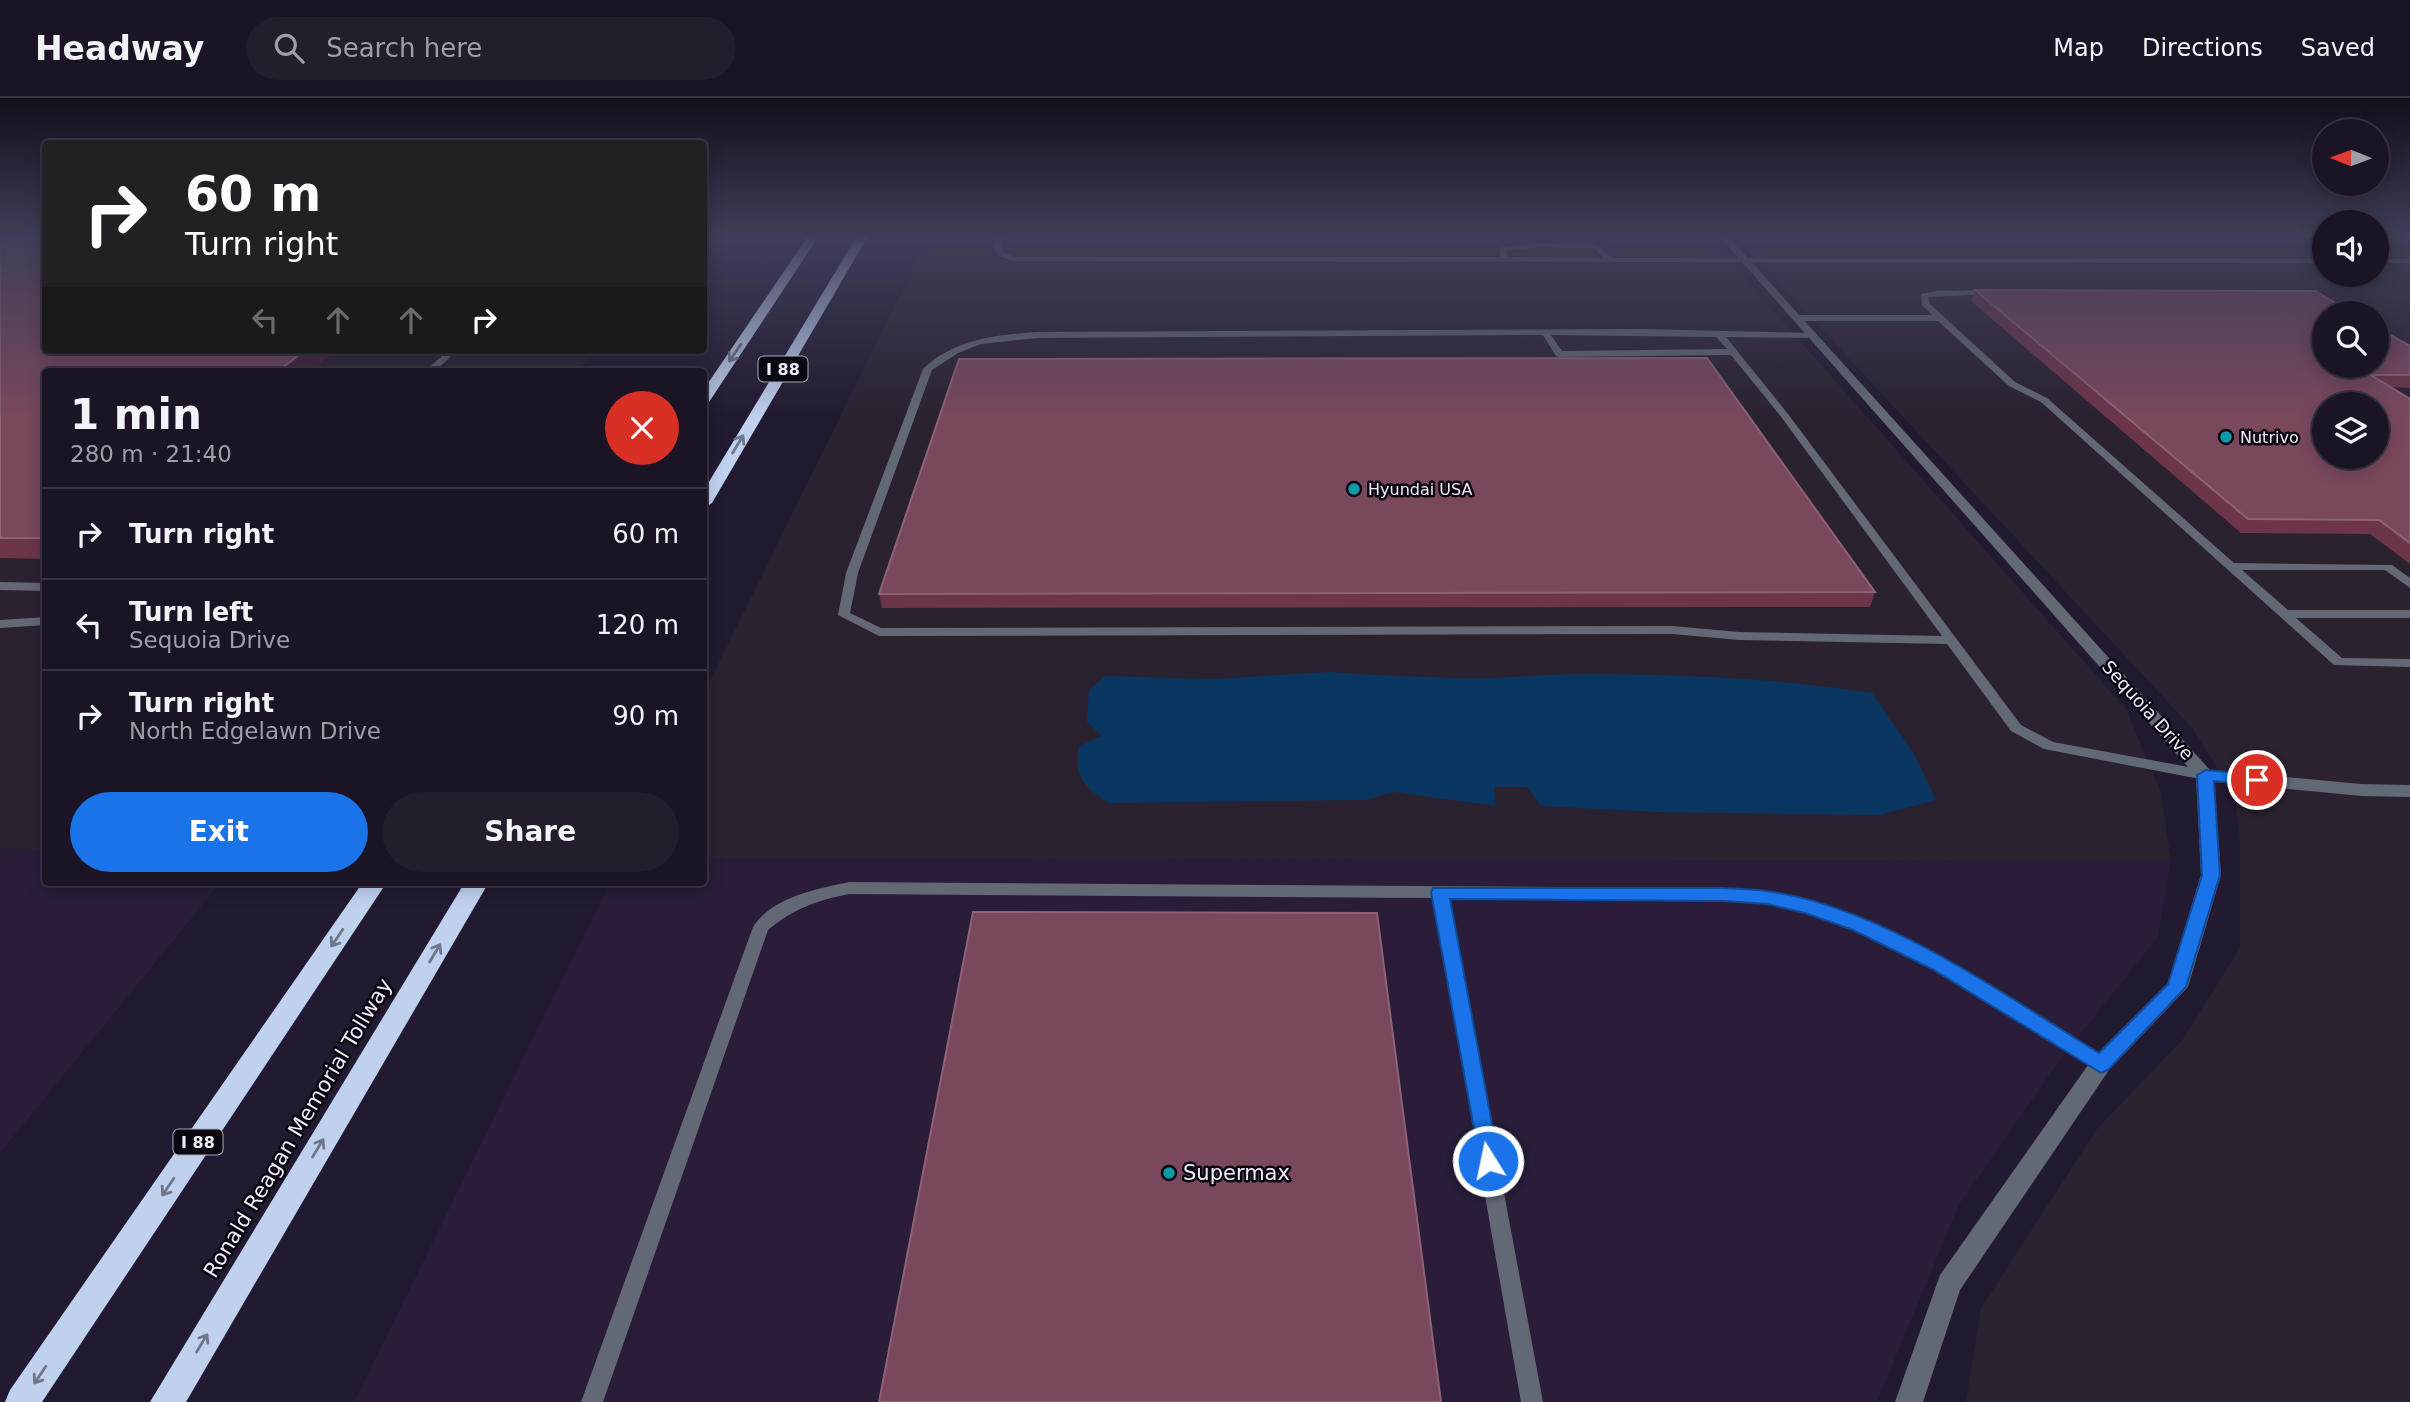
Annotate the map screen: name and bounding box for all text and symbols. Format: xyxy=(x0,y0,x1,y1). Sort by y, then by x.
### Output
search box xyxy=(246,17,736,80)
text: Headway xyxy=(35,29,204,68)
icon: search xyxy=(270,29,308,67)
text: Search here xyxy=(326,33,482,63)
text: Map xyxy=(2053,34,2104,62)
text: Directions xyxy=(2142,34,2263,62)
text: Saved xyxy=(2301,34,2375,62)
north arrow xyxy=(2312,119,2389,196)
map controls xyxy=(2312,119,2389,469)
text: 60 m xyxy=(185,166,321,223)
icon: right xyxy=(70,168,161,259)
button: sound xyxy=(2312,210,2389,287)
text: Turn right xyxy=(185,225,338,263)
icon: left xyxy=(246,301,284,339)
icon: ahead xyxy=(319,301,357,339)
icon: ahead xyxy=(392,301,430,339)
icon: right xyxy=(465,301,503,339)
button: search xyxy=(2312,301,2389,378)
one-way arrow xyxy=(728,343,742,363)
road number: I 88 xyxy=(758,356,808,382)
text: 1 min xyxy=(70,390,202,439)
button: close xyxy=(605,391,679,465)
button: layers xyxy=(2312,392,2389,469)
place label: Nutrivo xyxy=(2240,428,2299,447)
marker: Nutrivo xyxy=(2218,429,2234,445)
one-way arrow xyxy=(732,435,746,455)
text: 280 m · 21:40 xyxy=(70,441,232,467)
place label: Hyundai USA xyxy=(1368,480,1472,499)
marker: Hyundai USA xyxy=(1346,481,1362,497)
icon: right xyxy=(70,515,108,553)
text: Turn right xyxy=(129,519,274,549)
text: 60 m xyxy=(612,519,679,549)
text: Turn left xyxy=(129,597,253,627)
icon: left xyxy=(70,606,108,644)
text: 120 m xyxy=(596,610,679,640)
text: Sequoia Drive xyxy=(129,627,290,653)
street label: Sequoia Drive xyxy=(2098,656,2198,764)
text: Turn right xyxy=(129,688,274,718)
icon: right xyxy=(70,697,108,735)
text: 90 m xyxy=(612,701,679,731)
text: North Edgelawn Drive xyxy=(129,718,381,744)
pin xyxy=(2227,750,2287,810)
icon: arrive xyxy=(2238,761,2276,799)
button: Exit xyxy=(70,792,368,872)
button: Share xyxy=(382,792,679,872)
one-way arrow xyxy=(330,928,344,948)
one-way arrow xyxy=(428,943,442,963)
street label: Ronald Reagan Memorial Tollway xyxy=(199,974,397,1282)
position arrow xyxy=(1451,1124,1525,1198)
road number: I 88 xyxy=(174,1130,222,1154)
one-way arrow xyxy=(312,1139,326,1159)
place label: Supermax xyxy=(1183,1161,1290,1185)
marker: Supermax xyxy=(1161,1165,1177,1181)
one-way arrow xyxy=(161,1177,175,1196)
one-way arrow xyxy=(195,1334,209,1354)
one-way arrow xyxy=(33,1365,47,1384)

